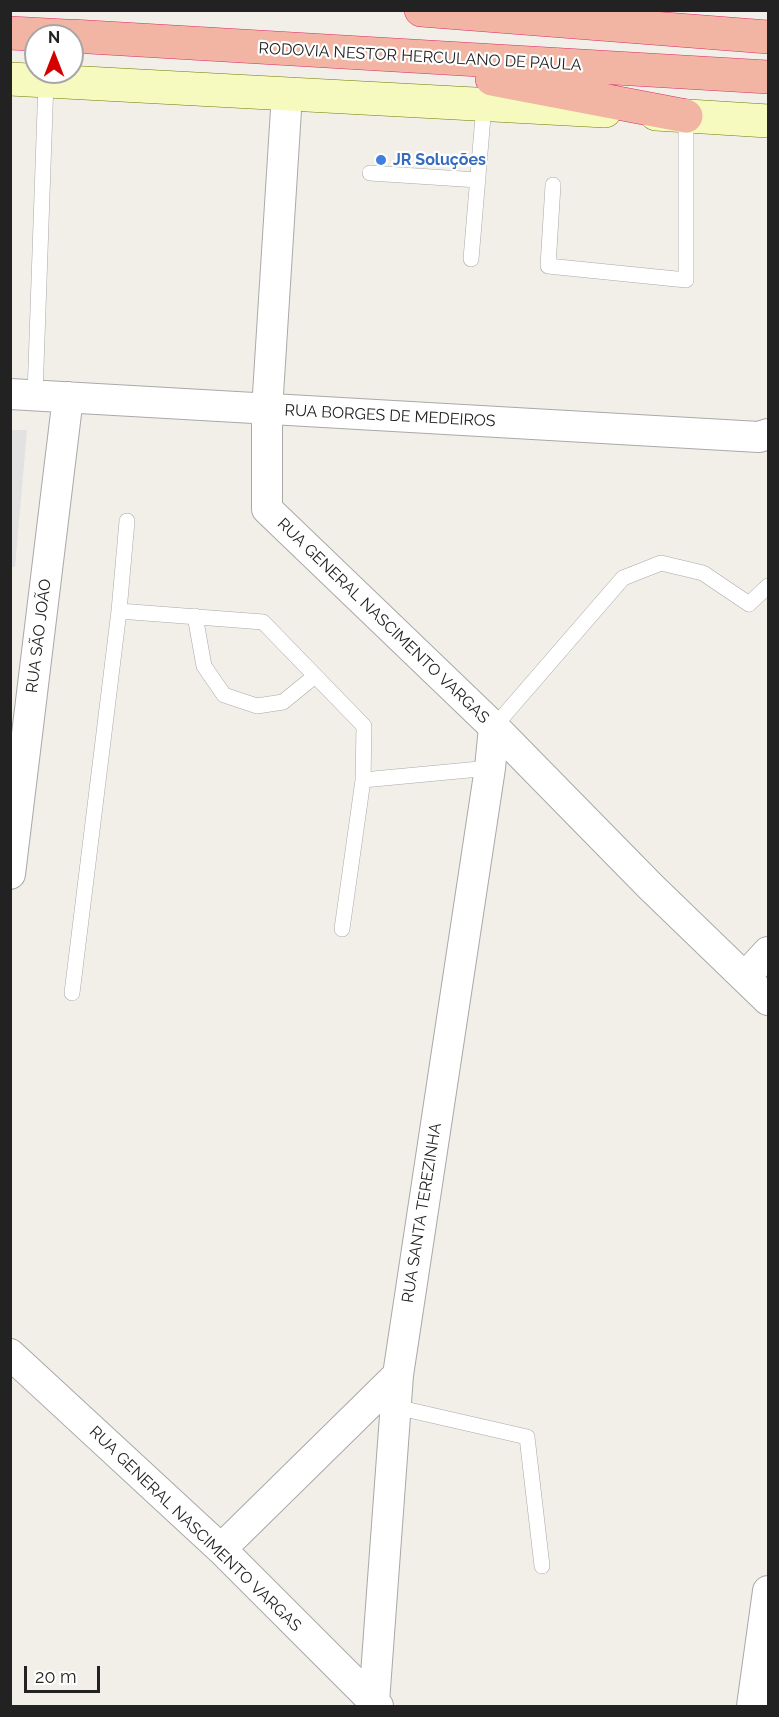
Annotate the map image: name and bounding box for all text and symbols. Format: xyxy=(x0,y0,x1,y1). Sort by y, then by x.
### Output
north arrow xyxy=(24,24,84,84)
text: N xyxy=(48,28,60,47)
street label: RODOVIA NESTOR HERCULANO DE PAULA xyxy=(258,39,582,75)
place label: JR Soluções xyxy=(393,150,486,170)
marker: JR Soluções xyxy=(374,153,388,167)
street label: RUA BORGES DE MEDEIROS xyxy=(284,401,496,431)
street label: RUA GENERAL NASCIMENTO VARGAS xyxy=(273,514,493,728)
street label: RUA SÃO JOÃO xyxy=(22,578,56,694)
street label: RUA SANTA TEREZINHA xyxy=(398,1122,446,1304)
street label: RUA GENERAL NASCIMENTO VARGAS xyxy=(85,1422,305,1636)
scale bar xyxy=(27,1654,104,1692)
text: 20 m xyxy=(35,1666,77,1687)

